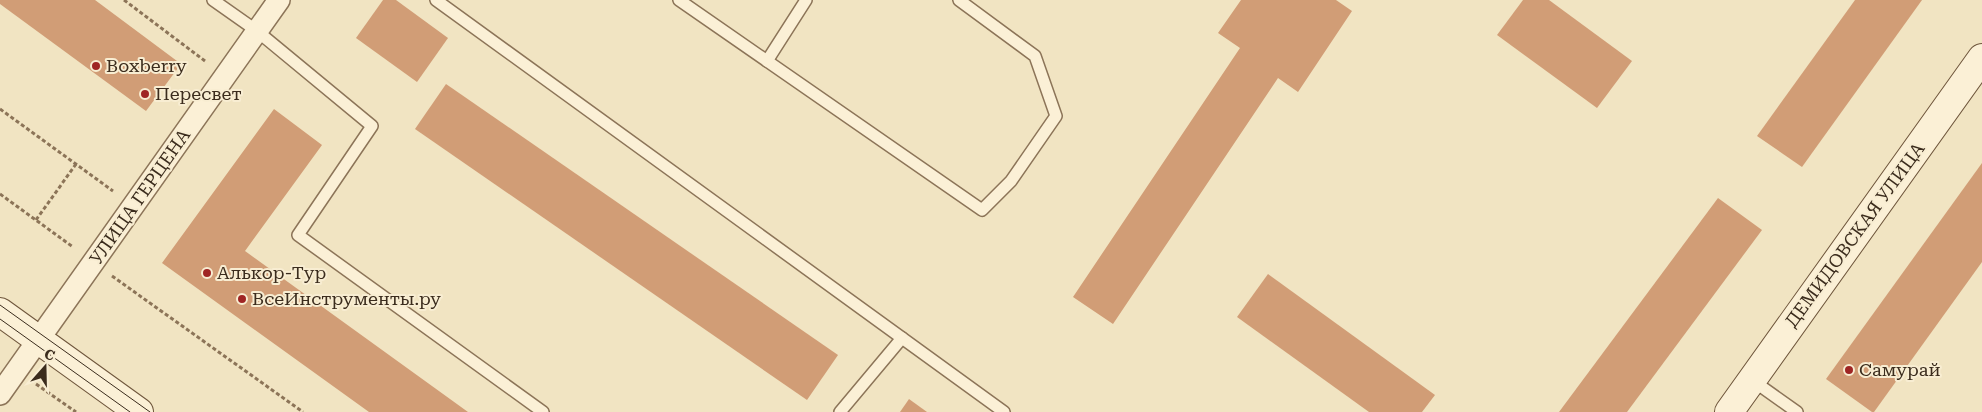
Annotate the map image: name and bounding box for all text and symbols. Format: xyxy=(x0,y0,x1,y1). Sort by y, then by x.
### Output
place label: Boxberry xyxy=(106,55,187,76)
marker: Boxberry xyxy=(90,60,102,72)
place label: Пересвет xyxy=(155,83,242,104)
marker: Пересвет xyxy=(139,88,151,100)
street label: УЛИЦА ГЕРЦЕНА xyxy=(85,125,194,268)
street label: ДЕМИДОВСКАЯ УЛИЦА xyxy=(1781,138,1929,331)
place label: Алькор-Тур xyxy=(217,262,326,283)
marker: Алькор-Тур xyxy=(201,267,213,279)
place label: ВсеИнструменты.ру xyxy=(252,288,441,309)
marker: ВсеИнструменты.ру xyxy=(236,293,248,305)
north arrow xyxy=(20,342,70,392)
text: С xyxy=(42,346,57,364)
place label: Самурай xyxy=(1859,359,1941,380)
marker: Самурай xyxy=(1843,364,1855,376)

